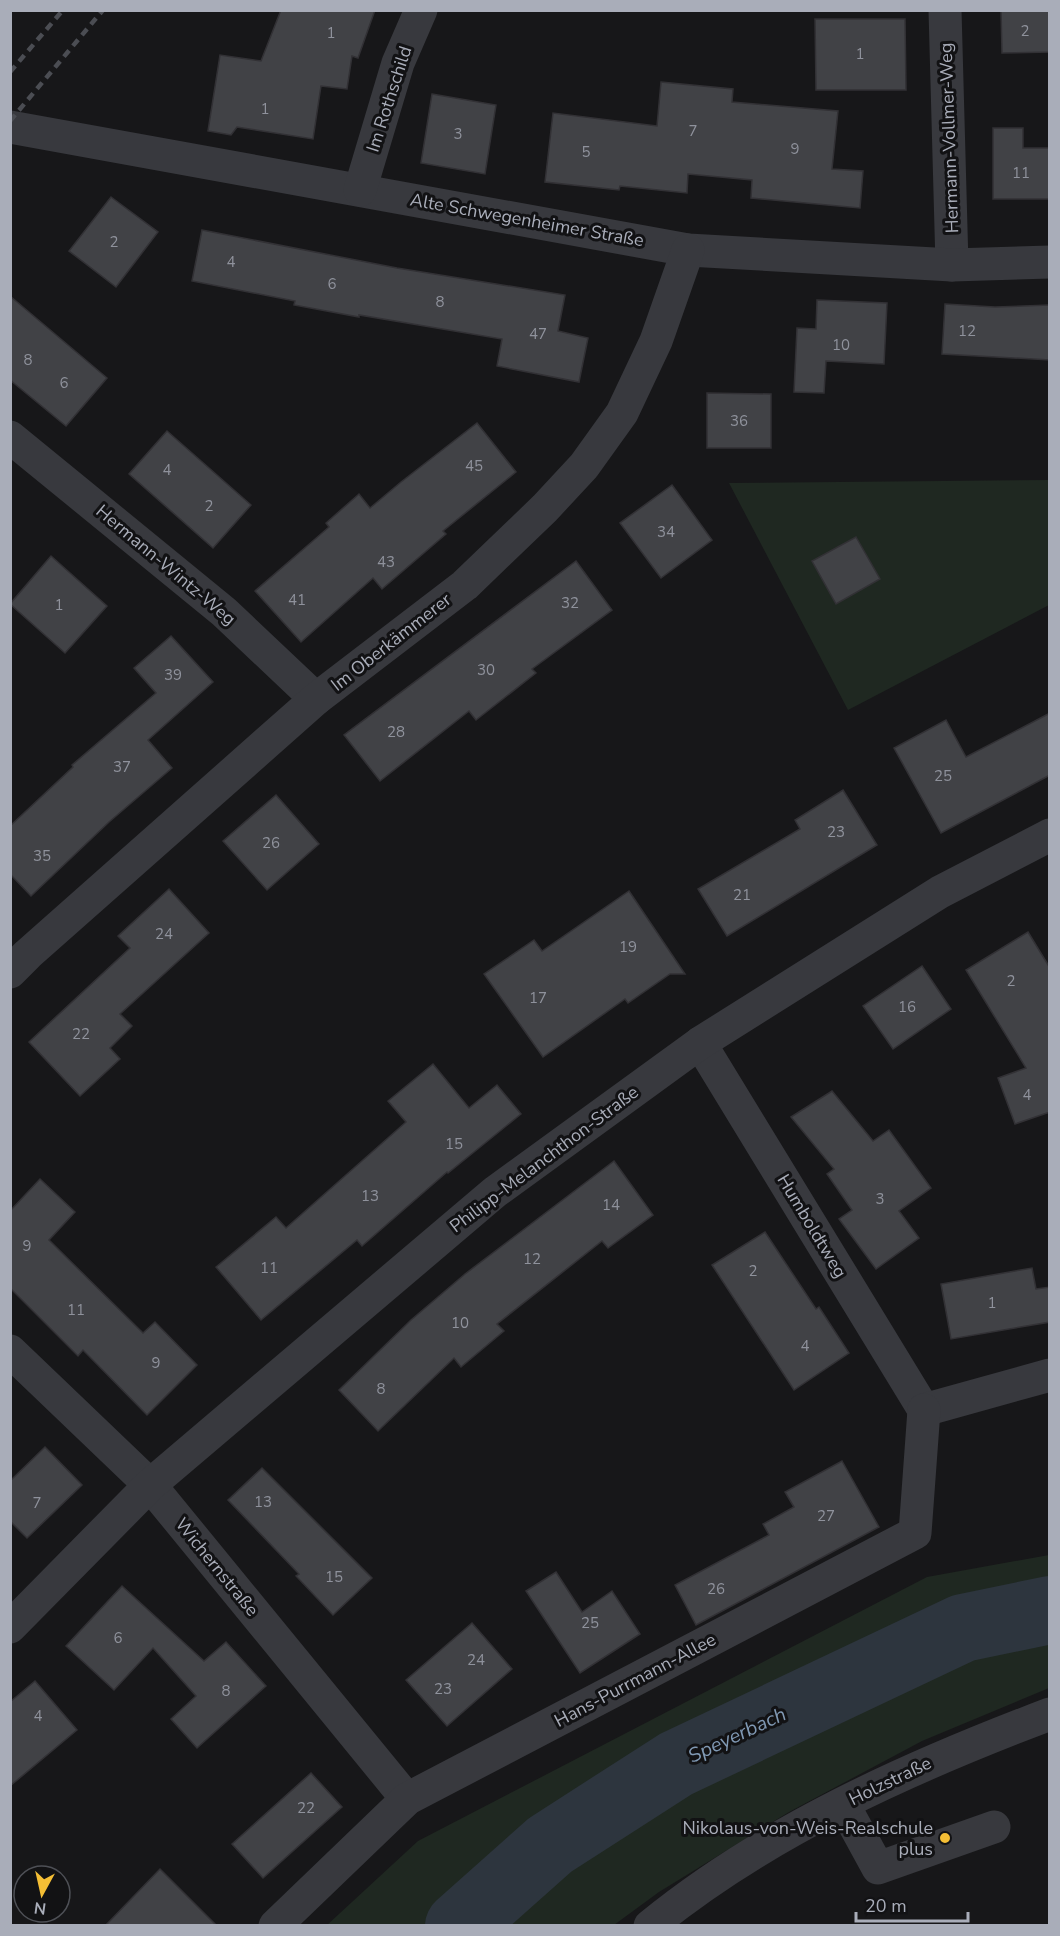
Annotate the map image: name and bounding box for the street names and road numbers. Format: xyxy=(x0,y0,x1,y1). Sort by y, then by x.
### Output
street label: Hermann-Vollmer-Weg xyxy=(934,42,964,234)
street label: Im Rothschild xyxy=(361,43,417,155)
street label: Alte Schwegenheimer Straße xyxy=(408,188,646,252)
street label: Hermann-Wintz-Weg xyxy=(91,499,241,631)
street label: Im Oberkämmerer xyxy=(326,587,456,696)
street label: Philipp-Melanchthon-Straße xyxy=(445,1080,643,1238)
street label: Humboldtweg xyxy=(772,1170,852,1282)
street label: Wichernstraße xyxy=(170,1513,264,1621)
street label: Hans-Purrmann-Allee xyxy=(550,1627,720,1733)
street label: Holzstraße xyxy=(845,1751,935,1811)

